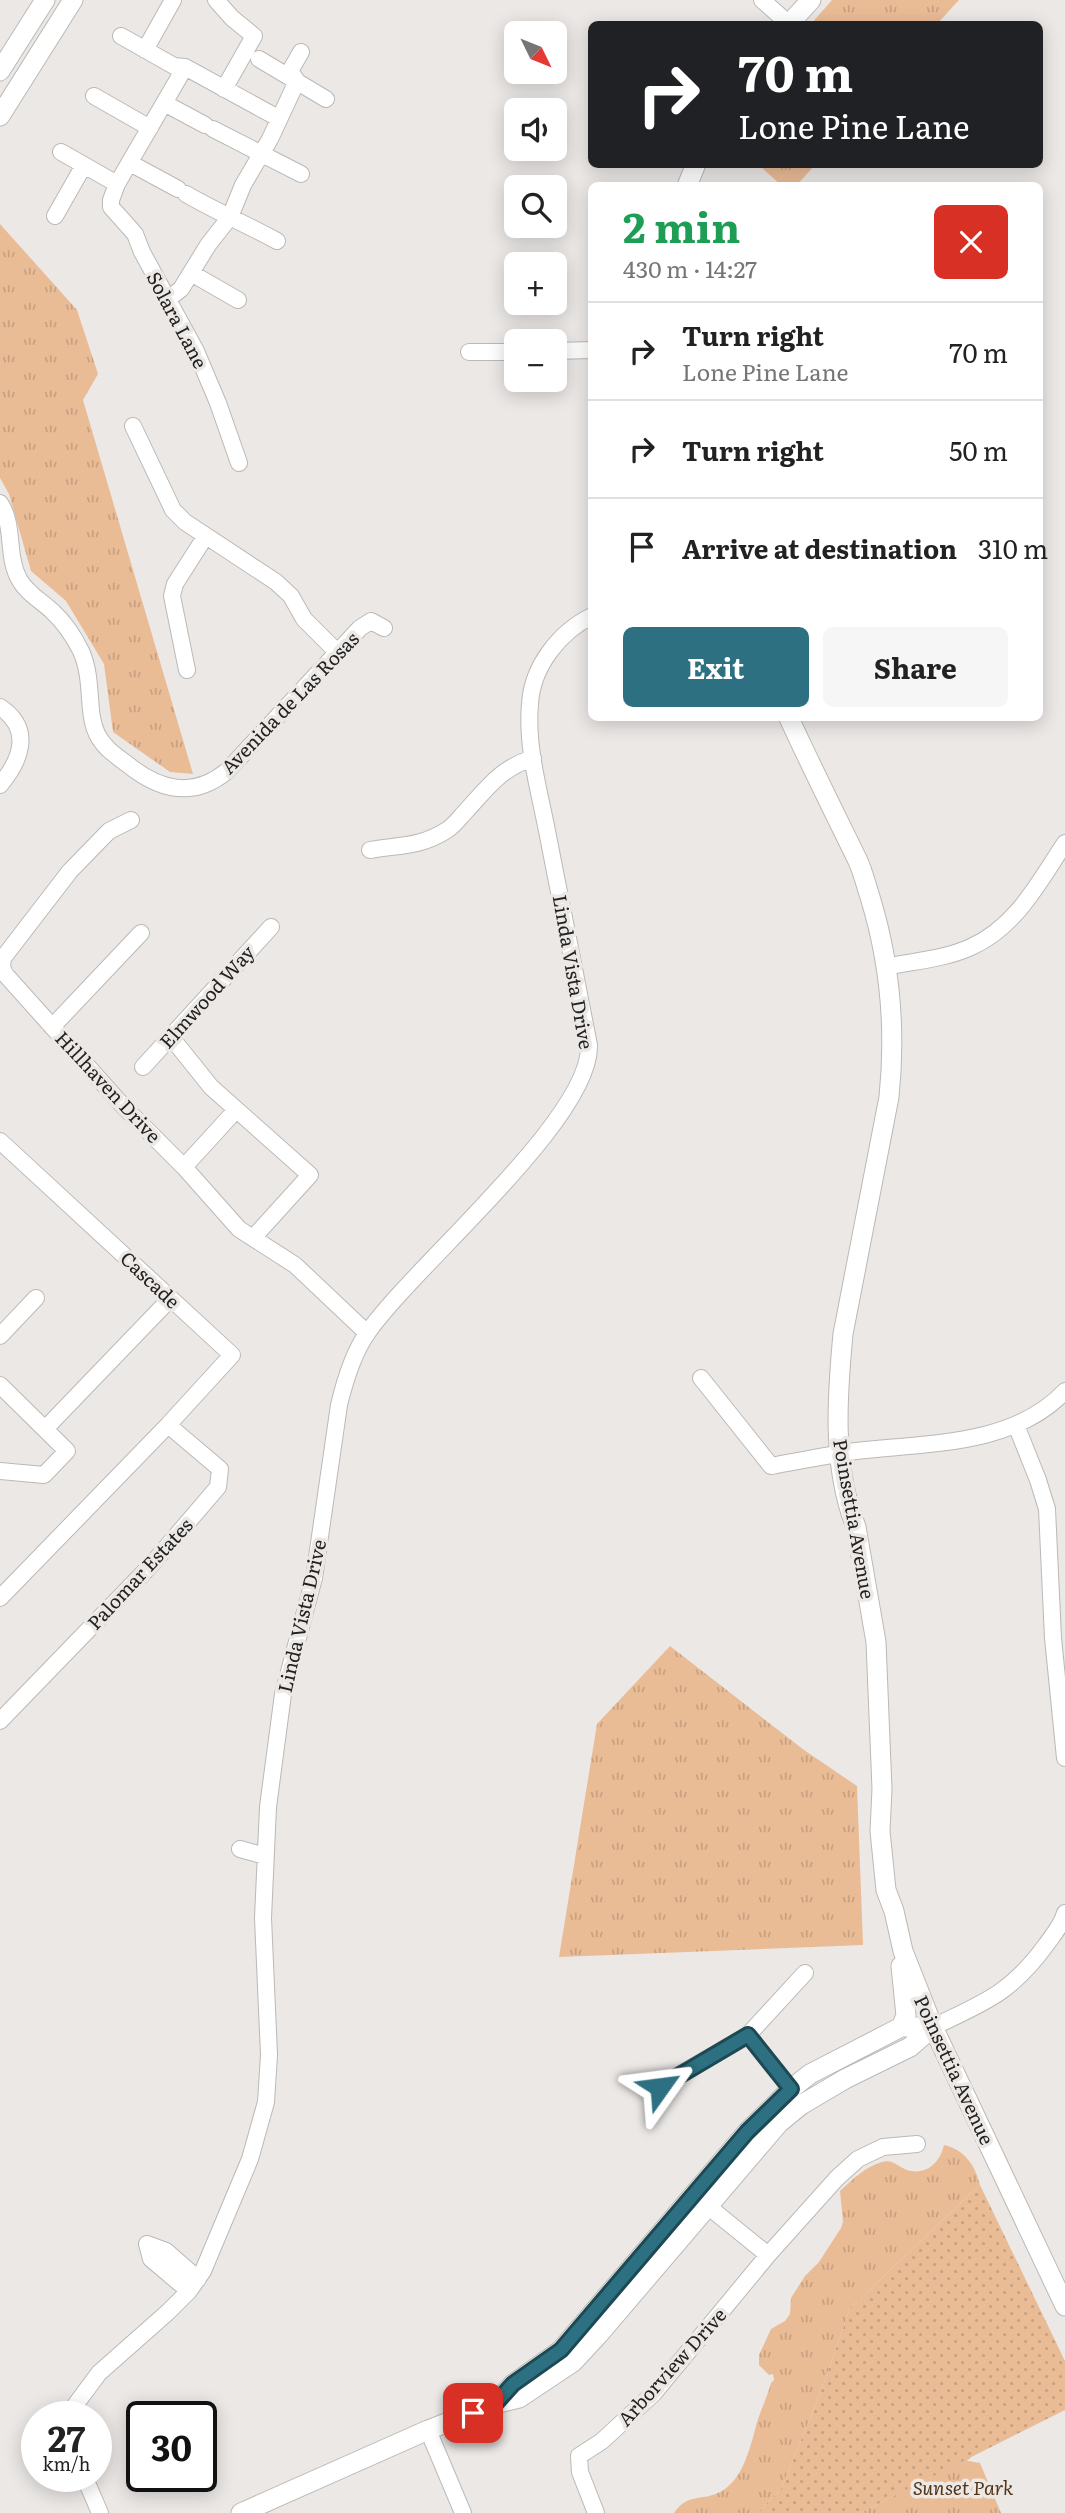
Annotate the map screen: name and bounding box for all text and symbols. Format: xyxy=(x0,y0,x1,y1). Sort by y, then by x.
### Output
north arrow xyxy=(504,21,567,84)
map controls xyxy=(504,21,567,392)
text: 70 m xyxy=(738,34,853,107)
icon: right xyxy=(623,49,714,140)
button: sound xyxy=(504,98,567,161)
text: Lone Pine Lane xyxy=(738,101,970,149)
button: search xyxy=(504,175,567,238)
text: 2 min xyxy=(623,194,740,256)
button: close xyxy=(934,205,1008,279)
text: 430 m · 14:27 xyxy=(623,251,757,285)
button: + xyxy=(504,252,567,315)
street label: Solara Lane xyxy=(141,266,215,373)
text: Turn right xyxy=(682,315,824,354)
button: − xyxy=(504,329,567,392)
icon: right xyxy=(623,332,661,370)
text: 70 m xyxy=(949,332,1008,371)
text: Lone Pine Lane xyxy=(682,354,849,388)
icon: right xyxy=(623,430,661,468)
text: Turn right xyxy=(682,430,824,469)
text: 50 m xyxy=(949,430,1008,469)
icon: arrive xyxy=(623,528,661,566)
text: Arrive at destination xyxy=(682,528,957,567)
text: 310 m xyxy=(978,528,1048,567)
street label: Avenida de Las Rosas xyxy=(214,625,365,780)
button: Exit xyxy=(623,627,809,707)
button: Share xyxy=(823,627,1008,707)
street label: Linda Vista Drive xyxy=(547,892,601,1051)
street label: Elmwood Way xyxy=(152,938,260,1054)
street label: Hillhaven Drive xyxy=(49,1024,168,1149)
street label: Cascade xyxy=(115,1244,187,1314)
street label: Poinsettia Avenue xyxy=(827,1437,883,1601)
street label: Palomar Estates xyxy=(80,1511,199,1635)
street label: Linda Vista Drive xyxy=(270,1536,332,1695)
street label: Poinsettia Avenue xyxy=(908,1990,1002,2149)
position arrow xyxy=(623,2050,697,2124)
street label: Arborview Drive xyxy=(610,2301,732,2432)
pin xyxy=(443,2383,503,2443)
icon: arrive xyxy=(454,2394,492,2432)
speed limit sign: 30 xyxy=(126,2401,217,2492)
text: 27 xyxy=(48,2411,85,2463)
text: km/h xyxy=(43,2450,90,2477)
park label: Sunset Park xyxy=(913,2473,1014,2501)

